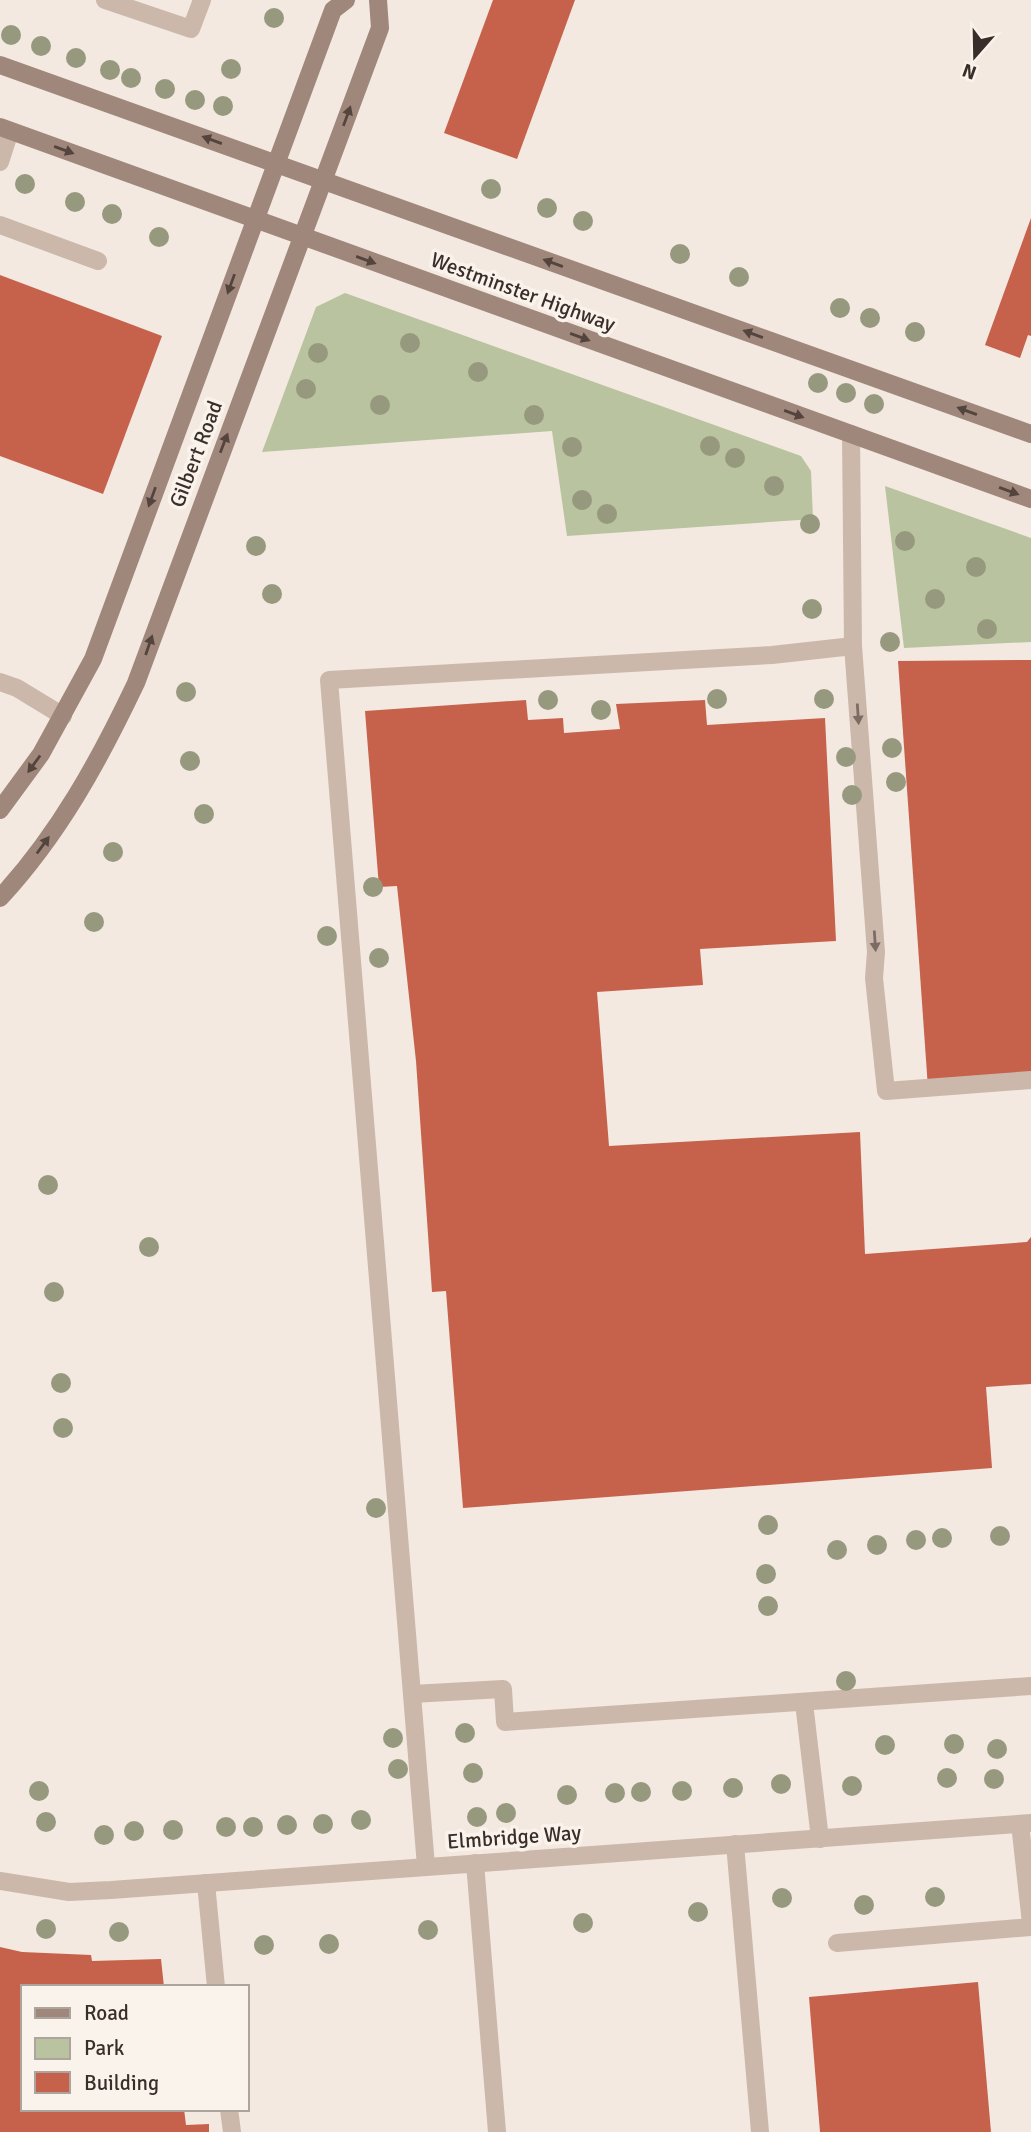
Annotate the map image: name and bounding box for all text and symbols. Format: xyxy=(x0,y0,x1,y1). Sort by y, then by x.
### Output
north arrow xyxy=(940,21,1010,91)
text: N xyxy=(959,57,980,85)
one-way arrow xyxy=(342,106,353,127)
one-way arrow xyxy=(201,134,222,145)
one-way arrow xyxy=(54,145,75,156)
street label: Westminster Highway xyxy=(427,247,619,338)
one-way arrow xyxy=(356,255,377,266)
one-way arrow xyxy=(542,257,563,268)
one-way arrow xyxy=(225,273,236,294)
one-way arrow xyxy=(742,328,763,339)
one-way arrow xyxy=(570,332,591,343)
street label: Gilbert Road xyxy=(164,397,228,511)
one-way arrow xyxy=(956,405,977,416)
one-way arrow xyxy=(784,409,805,420)
one-way arrow xyxy=(219,433,230,454)
one-way arrow xyxy=(998,486,1019,497)
one-way arrow xyxy=(146,487,157,508)
one-way arrow xyxy=(144,634,155,655)
one-way arrow xyxy=(853,703,864,725)
one-way arrow xyxy=(27,755,41,773)
one-way arrow xyxy=(36,836,50,854)
one-way arrow xyxy=(870,930,881,952)
street label: Elmbridge Way xyxy=(446,1819,582,1855)
legend xyxy=(21,1985,248,2111)
text: Road xyxy=(84,2000,129,2026)
text: Park xyxy=(84,2035,125,2061)
text: Building xyxy=(84,2070,159,2096)

